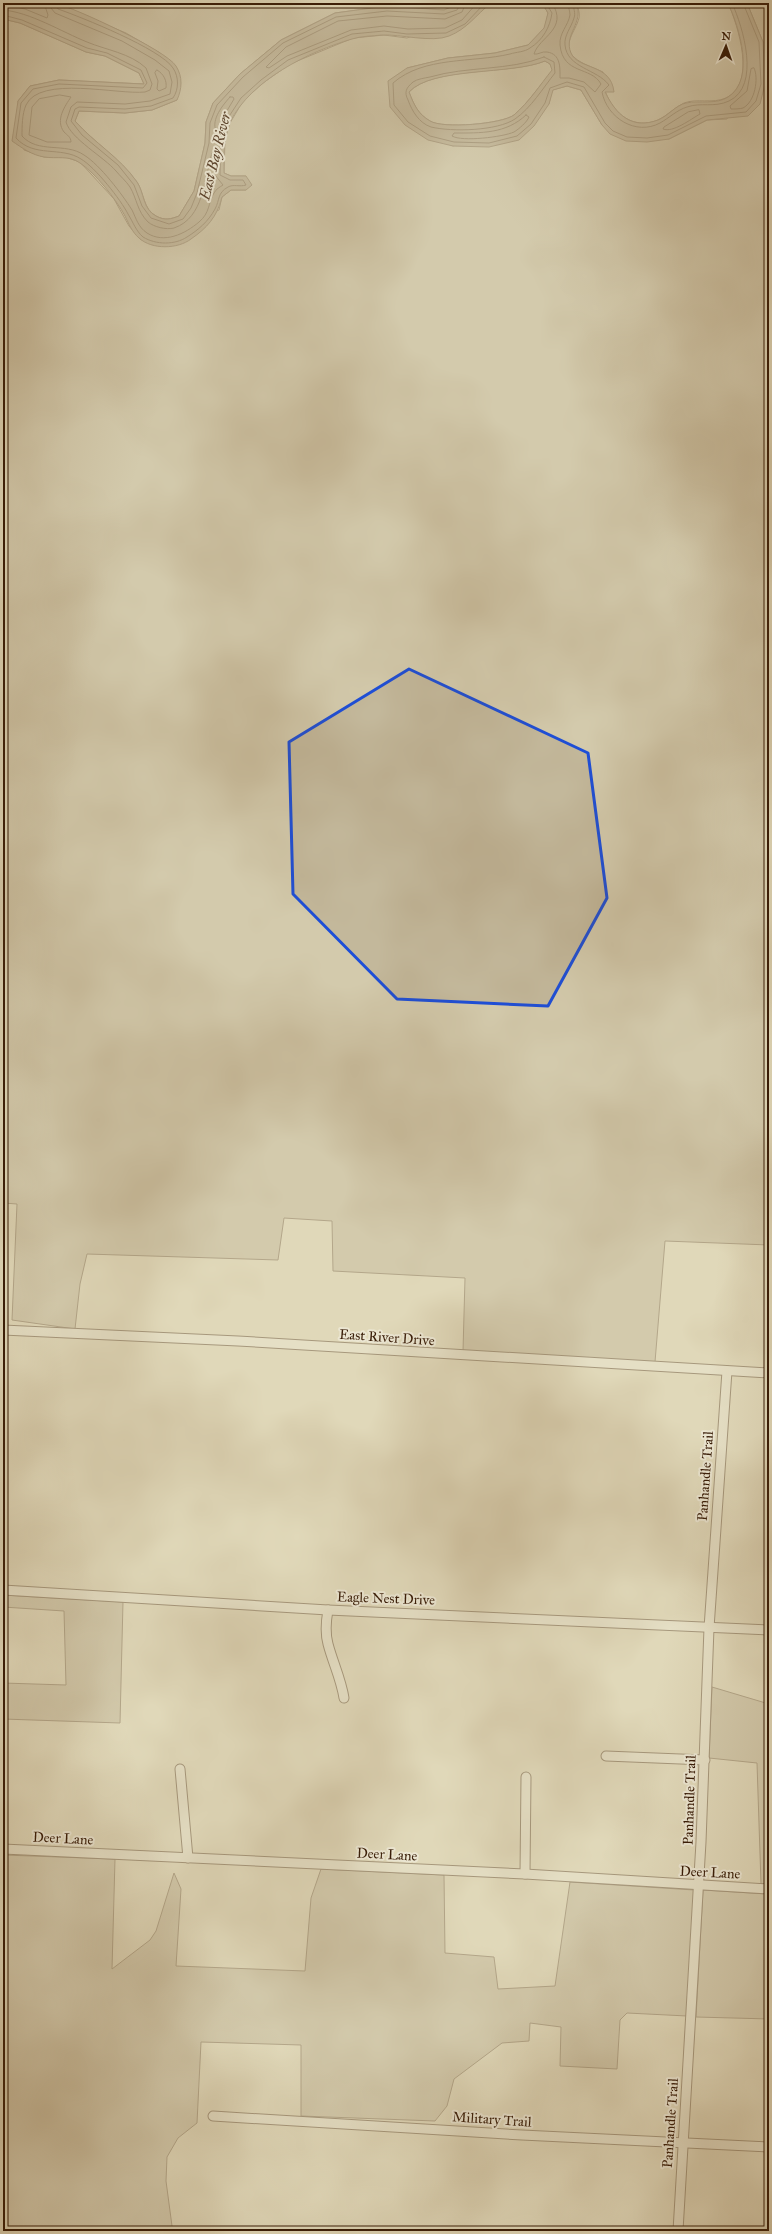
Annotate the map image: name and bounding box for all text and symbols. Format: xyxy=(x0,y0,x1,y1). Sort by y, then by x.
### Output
north arrow xyxy=(706,26,746,66)
text: N xyxy=(721,30,732,43)
water label: East Bay River xyxy=(195,109,235,203)
street label: East River Drive xyxy=(339,1326,435,1349)
street label: Panhandle Trail xyxy=(694,1430,717,1522)
street label: Eagle Nest Drive xyxy=(337,1588,435,1609)
street label: Panhandle Trail xyxy=(679,1754,700,1845)
street label: Deer Lane xyxy=(32,1828,94,1849)
street label: Deer Lane xyxy=(356,1844,418,1865)
street label: Deer Lane xyxy=(679,1862,741,1883)
street label: Panhandle Trail xyxy=(659,2077,682,2169)
street label: Military Trail xyxy=(452,2108,532,2131)

